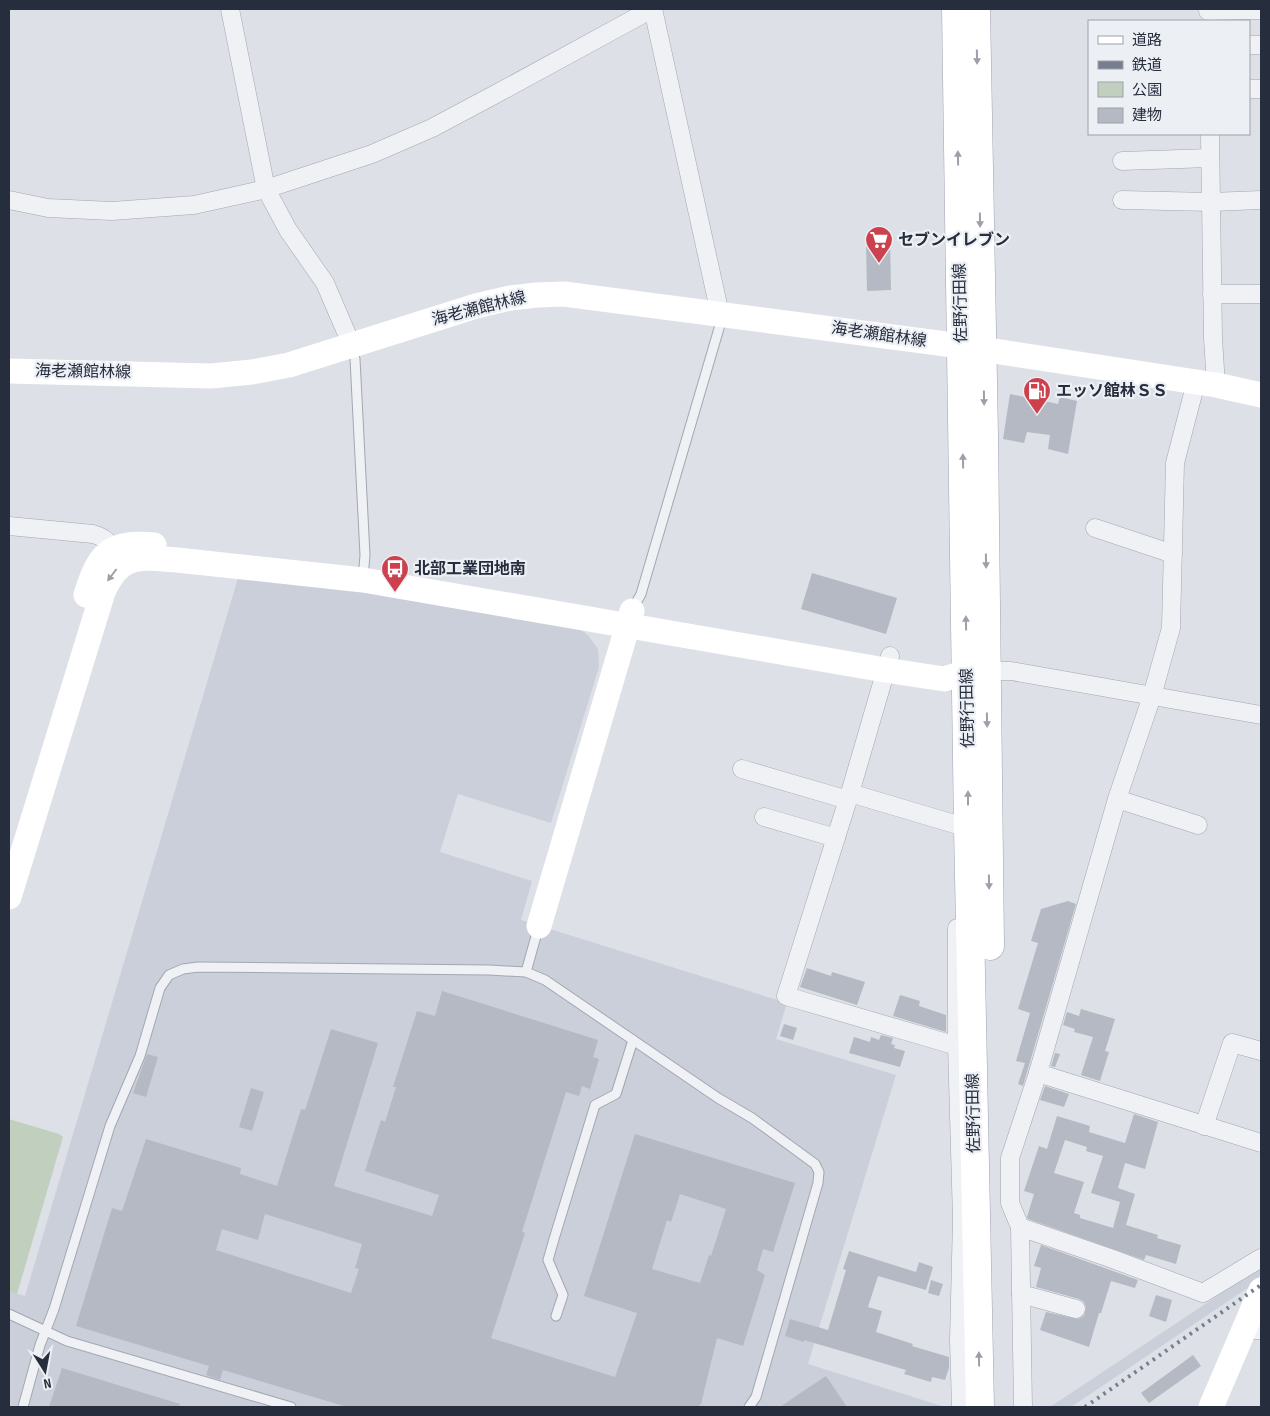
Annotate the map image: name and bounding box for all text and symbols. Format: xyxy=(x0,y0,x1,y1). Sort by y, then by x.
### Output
legend xyxy=(1088,20,1250,135)
text: 道路 xyxy=(1132,31,1162,50)
one-way arrow xyxy=(973,50,981,66)
text: 鉄道 xyxy=(1132,56,1162,75)
text: 公園 xyxy=(1132,81,1162,100)
text: 建物 xyxy=(1132,106,1162,125)
one-way arrow xyxy=(954,149,962,165)
one-way arrow xyxy=(976,212,984,228)
supermarket icon: セブンイレブン xyxy=(864,225,894,264)
place label: セブンイレブン xyxy=(898,231,1010,250)
street label: 佐野行田線 xyxy=(951,263,971,343)
street label: 海老瀬館林線 xyxy=(430,288,528,330)
street label: 海老瀬館林線 xyxy=(830,319,928,351)
street label: 海老瀬館林線 xyxy=(35,362,131,382)
fuel station icon: エッソ館林ＳＳ xyxy=(1022,376,1052,415)
place label: エッソ館林ＳＳ xyxy=(1056,382,1168,401)
one-way arrow xyxy=(980,391,988,407)
one-way arrow xyxy=(959,452,967,468)
one-way arrow xyxy=(982,553,990,569)
bus stop icon: 北部工業団地南 xyxy=(380,554,410,593)
place label: 北部工業団地南 xyxy=(414,560,526,579)
one-way arrow xyxy=(107,568,118,581)
one-way arrow xyxy=(962,615,970,631)
street label: 佐野行田線 xyxy=(958,668,978,748)
one-way arrow xyxy=(983,712,991,728)
one-way arrow xyxy=(964,789,972,805)
one-way arrow xyxy=(985,875,993,891)
street label: 佐野行田線 xyxy=(964,1073,984,1153)
north arrow xyxy=(20,1346,70,1396)
one-way arrow xyxy=(975,1350,983,1366)
text: N xyxy=(42,1374,53,1392)

